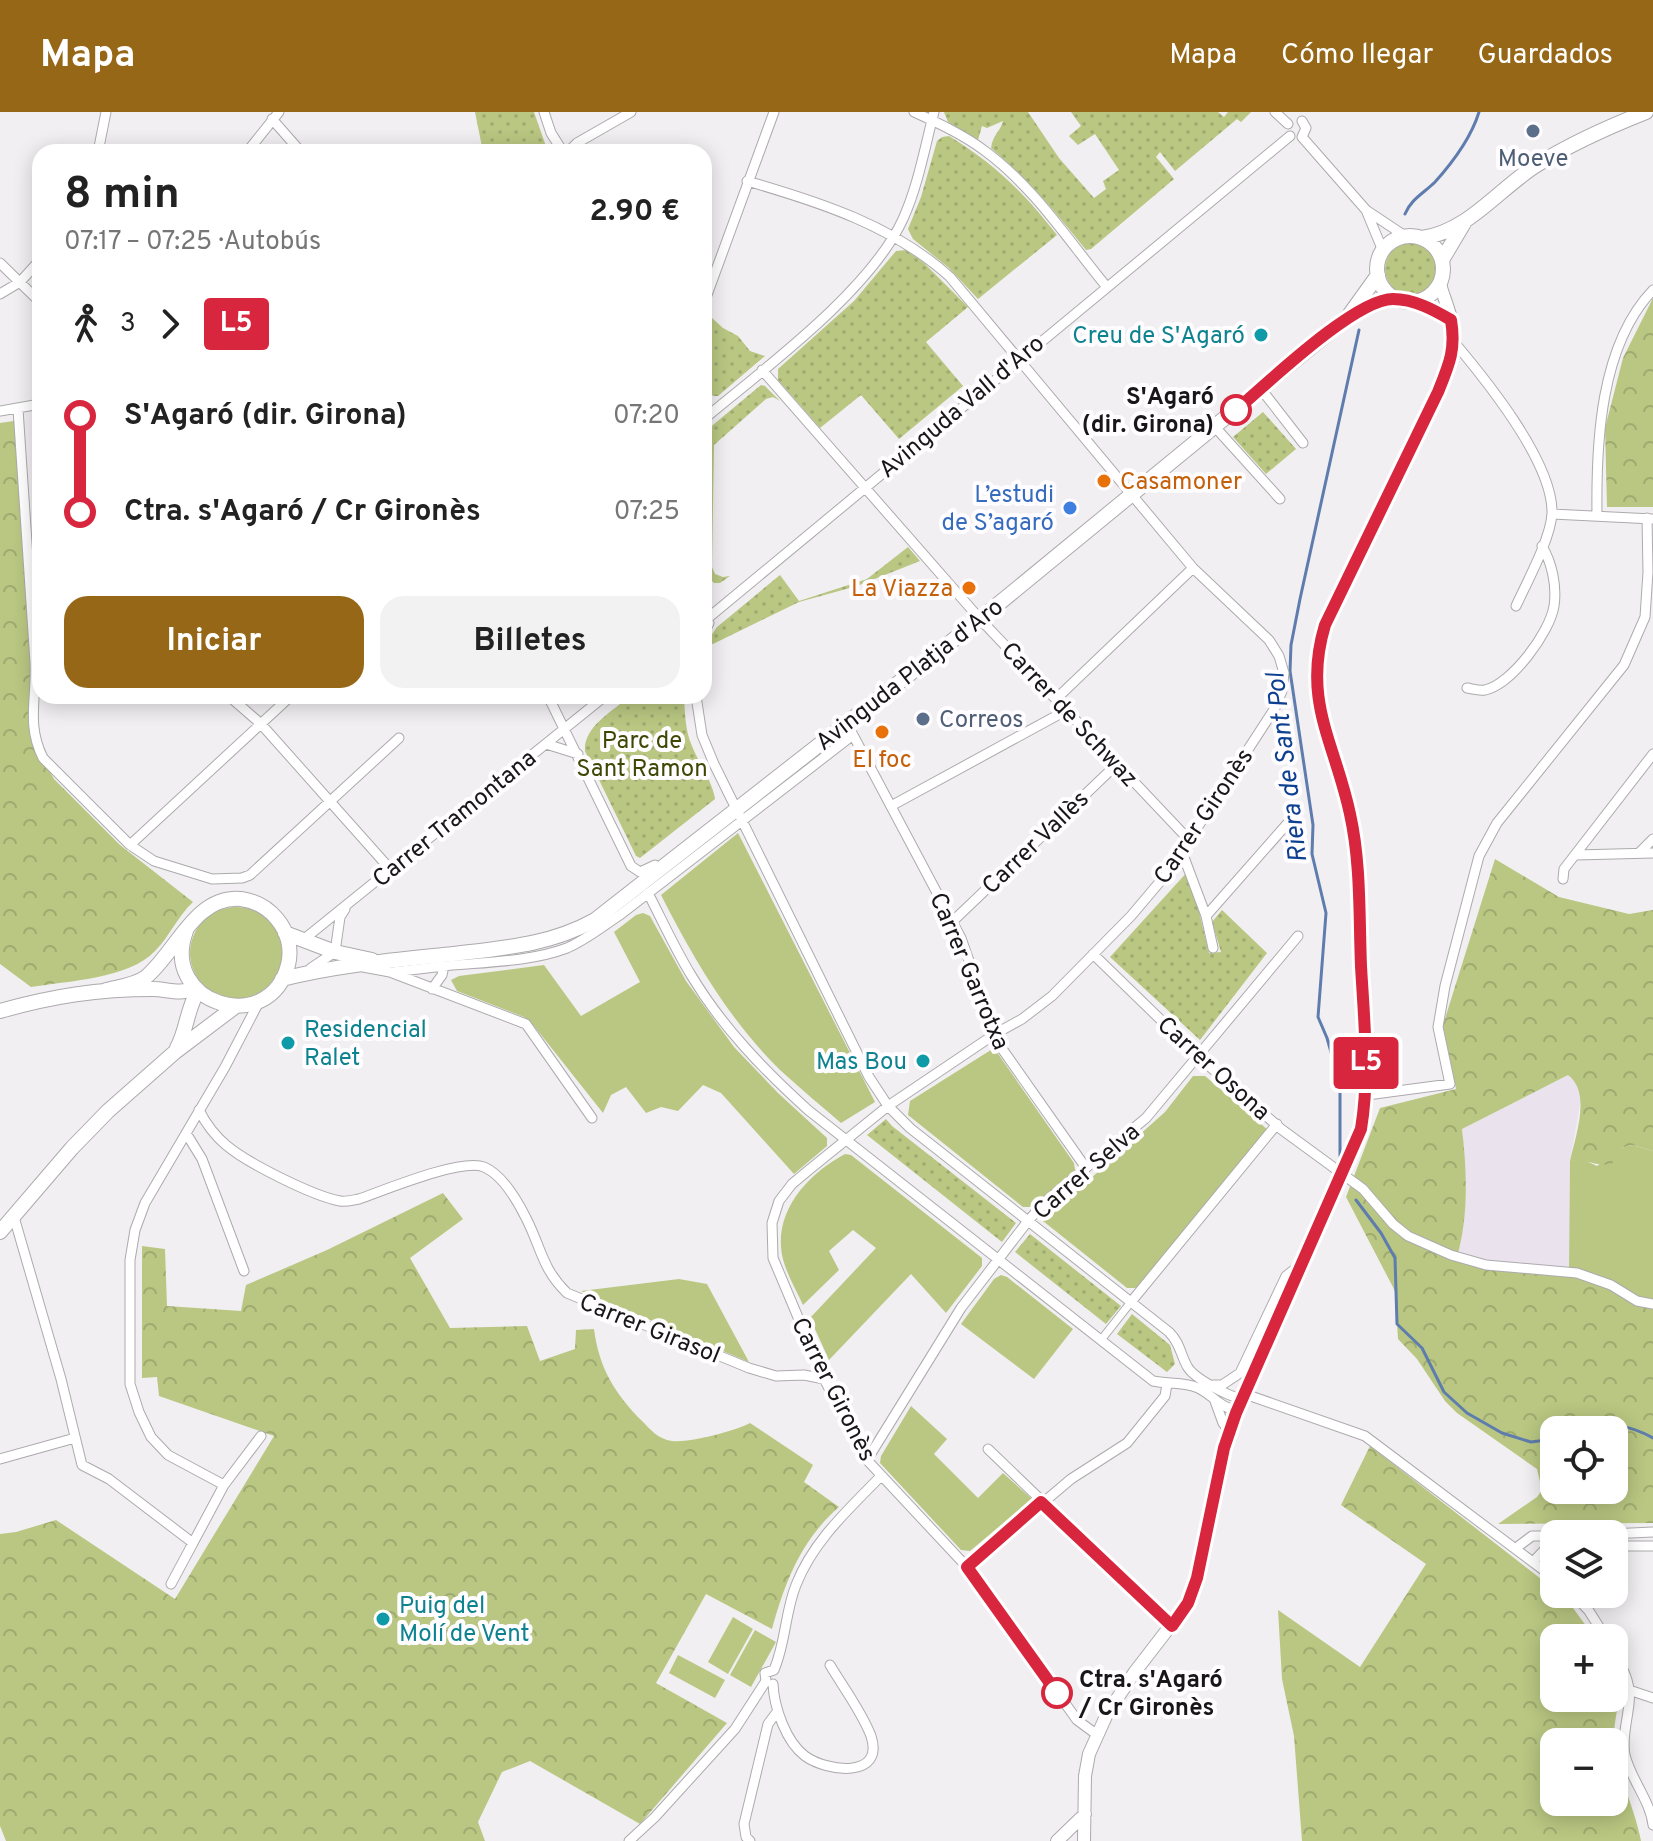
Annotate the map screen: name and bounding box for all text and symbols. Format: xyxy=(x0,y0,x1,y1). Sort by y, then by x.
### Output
text: Mapa xyxy=(40,32,136,81)
text: Mapa xyxy=(1169,38,1237,74)
text: Cómo llegar xyxy=(1281,38,1433,74)
text: Guardados xyxy=(1477,38,1613,74)
marker: Moeve xyxy=(1524,122,1542,140)
place label: Moeve xyxy=(1498,145,1568,175)
text: 8 min xyxy=(64,168,180,224)
text: 2.90 € xyxy=(590,194,680,231)
text: 07:17 – 07:25 · Autobús xyxy=(64,226,321,259)
icon: walk xyxy=(64,302,108,346)
icon: forward xyxy=(148,302,192,346)
text: L5 xyxy=(220,306,253,342)
text: 3 xyxy=(120,308,136,341)
place label: Creu de S'Agaró xyxy=(1072,322,1245,352)
marker: Creu de S'Agaró xyxy=(1252,326,1270,344)
street label: Avinguda Vall d'Aro xyxy=(873,330,1051,486)
place label: S'Agaró (dir. Girona) xyxy=(1082,383,1214,441)
marker: S'Agaró (dir. Girona) xyxy=(1221,395,1251,425)
text: S'Agaró (dir. Girona) xyxy=(124,398,407,435)
text: 07:20 xyxy=(613,400,680,433)
place label: Casamoner xyxy=(1120,468,1242,498)
marker: Casamoner xyxy=(1095,472,1113,490)
place label: L’estudi de S’agaró xyxy=(941,481,1054,539)
text: Ctra. s'Agaró / Cr Gironès xyxy=(124,494,481,531)
text: 07:25 xyxy=(614,496,680,529)
marker: L’estudi de S’agaró xyxy=(1061,499,1079,517)
place label: La Viazza xyxy=(851,575,953,605)
marker: La Viazza xyxy=(960,579,978,597)
street label: Avinguda Platja d'Aro xyxy=(810,593,1010,758)
button: Iniciar xyxy=(64,596,364,688)
button: Billetes xyxy=(380,596,680,688)
street label: Carrer de Schwaz xyxy=(994,637,1143,794)
water label: Riera de Sant Pol xyxy=(1260,669,1317,865)
place label: Correos xyxy=(939,706,1024,736)
marker: Correos xyxy=(914,710,932,728)
marker: El foc xyxy=(873,723,891,741)
park label: Parc de Sant Ramon xyxy=(576,727,708,785)
street label: Carrer Tramontana xyxy=(367,744,543,895)
street label: Carrer Gironès xyxy=(1148,744,1261,891)
place label: El foc xyxy=(852,746,912,776)
street label: Carrer Vallès xyxy=(977,785,1096,902)
street label: Carrer Garrotxa xyxy=(922,889,1015,1055)
street label: Carrer Osona xyxy=(1150,1011,1275,1128)
place label: Residencial Ralet xyxy=(304,1016,427,1074)
marker: Residencial Ralet xyxy=(279,1034,297,1052)
line badge: L5 xyxy=(1330,1037,1402,1089)
text: L5 xyxy=(1350,1045,1382,1081)
place label: Mas Bou xyxy=(816,1048,907,1078)
marker: Mas Bou xyxy=(914,1052,932,1070)
street label: Carrer Selva xyxy=(1028,1118,1147,1227)
street label: Carrer Girasol xyxy=(574,1288,724,1372)
street label: Carrer Gironès xyxy=(783,1313,881,1467)
map controls xyxy=(1540,1416,1628,1816)
button: locate xyxy=(1540,1416,1628,1504)
button: layers xyxy=(1540,1520,1628,1608)
place label: Puig del Molí de Vent xyxy=(399,1592,530,1650)
marker: Puig del Molí de Vent xyxy=(374,1610,392,1628)
button: + xyxy=(1540,1624,1628,1712)
place label: Ctra. s'Agaró / Cr Gironès xyxy=(1078,1666,1223,1724)
marker: Ctra. s'Agaró / Cr Gironès xyxy=(1042,1678,1072,1708)
button: − xyxy=(1540,1728,1628,1816)

